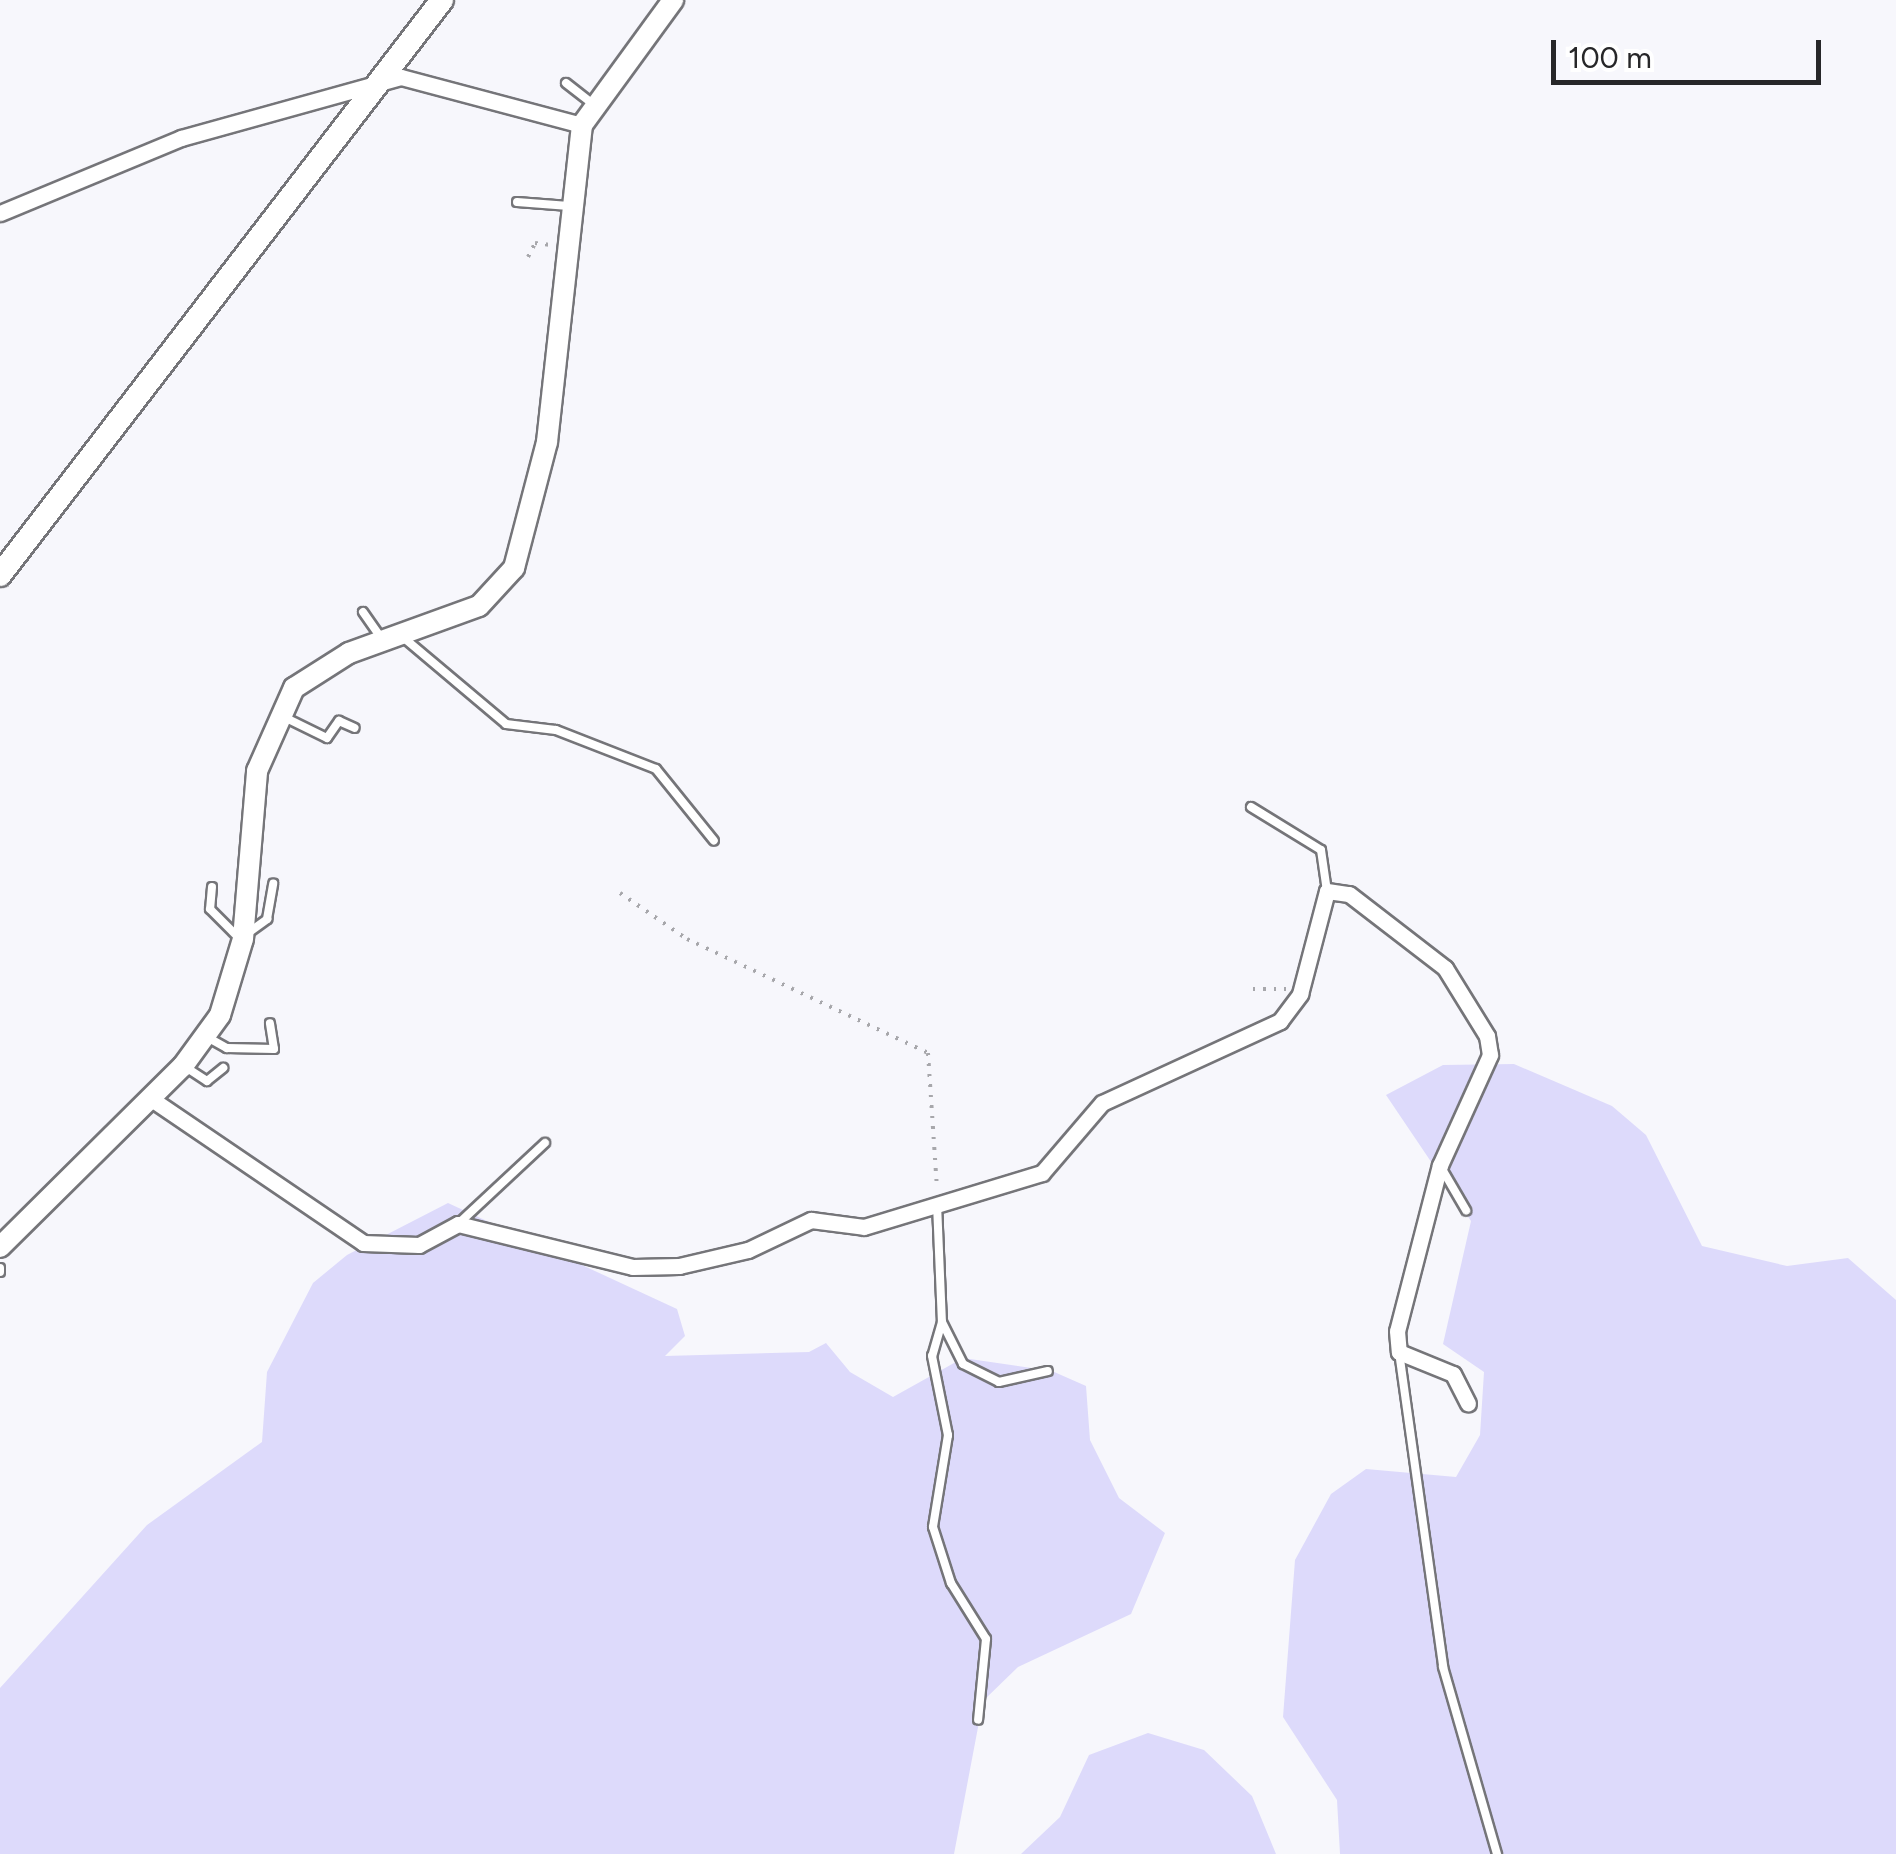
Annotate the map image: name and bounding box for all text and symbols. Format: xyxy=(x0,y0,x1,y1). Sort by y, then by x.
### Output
scale bar xyxy=(1556,20,1826,82)
text: 100 m xyxy=(1568,39,1652,76)

